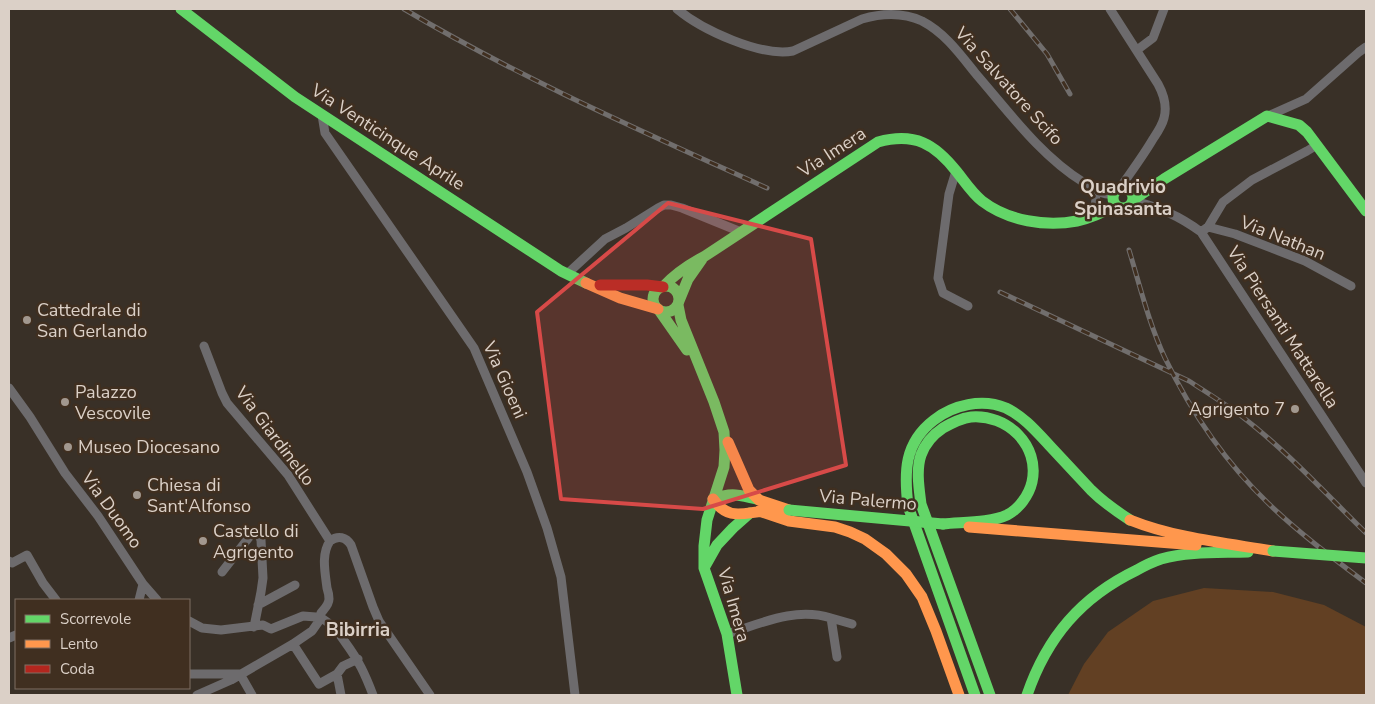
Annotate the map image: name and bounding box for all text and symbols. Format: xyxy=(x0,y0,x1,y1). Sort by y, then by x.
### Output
street label: Via Salvatore Scifo xyxy=(949,21,1068,150)
street label: Via Venticinque Aprile xyxy=(306,78,470,196)
street label: Via Imera xyxy=(793,121,871,183)
district label: Quadrivio Spinasanta xyxy=(1074,174,1172,222)
street label: Via Nathan xyxy=(1236,210,1329,266)
street label: Via Piersanti Mattarella xyxy=(1221,240,1344,413)
place label: Cattedrale di San Gerlando xyxy=(37,298,147,343)
marker: Cattedrale di San Gerlando xyxy=(21,314,33,326)
street label: Via Gioeni xyxy=(477,337,533,422)
place label: Palazzo Vescovile xyxy=(74,380,151,425)
street label: Via Giardinello xyxy=(229,380,320,491)
marker: Palazzo Vescovile xyxy=(59,396,71,408)
place label: Agrigento 7 xyxy=(1189,397,1285,421)
marker: Agrigento 7 xyxy=(1289,403,1301,415)
place label: Museo Diocesano xyxy=(78,435,220,459)
marker: Museo Diocesano xyxy=(62,441,74,453)
street label: Via Duomo xyxy=(75,466,148,553)
place label: Chiesa di Sant'Alfonso xyxy=(147,473,251,518)
street label: Via Palermo xyxy=(817,484,918,516)
marker: Chiesa di Sant'Alfonso xyxy=(131,489,143,501)
place label: Castello di Agrigento xyxy=(213,519,299,564)
marker: Castello di Agrigento xyxy=(197,535,209,547)
street label: Via Imera xyxy=(712,564,756,645)
legend xyxy=(15,599,190,689)
text: Scorrevole xyxy=(60,609,131,629)
district label: Bibirria xyxy=(326,617,390,643)
text: Lento xyxy=(60,634,98,654)
text: Coda xyxy=(60,659,95,679)

